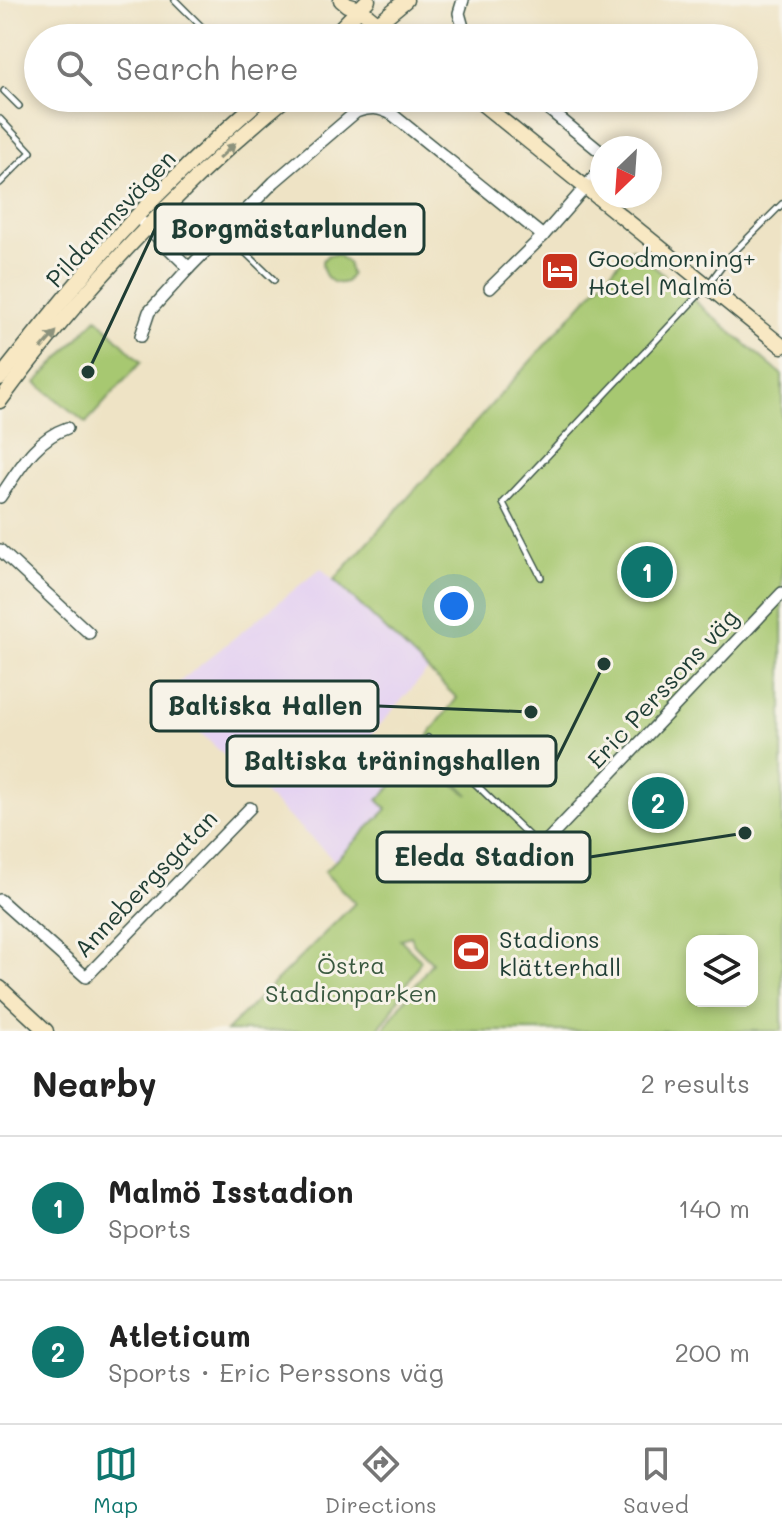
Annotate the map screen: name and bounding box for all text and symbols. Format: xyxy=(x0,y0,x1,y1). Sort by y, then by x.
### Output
search box xyxy=(24,24,758,112)
icon: search xyxy=(52,46,96,90)
text: Search here xyxy=(116,48,299,88)
north arrow xyxy=(590,136,662,208)
one-way arrow xyxy=(217,142,236,160)
street label: Pildammsvägen xyxy=(38,143,182,293)
callout: Borgmästarlunden xyxy=(155,204,424,254)
text: Borgmästarlunden xyxy=(171,211,407,245)
place label: Goodmorning+ Hotel Malmö xyxy=(588,242,756,301)
hotel icon: Goodmorning+ Hotel Malmö xyxy=(539,250,581,292)
one-way arrow xyxy=(39,330,57,349)
pin: 1 xyxy=(621,542,673,602)
your location xyxy=(434,586,474,626)
street label: Eric Perssons väg xyxy=(580,602,744,774)
callout: Baltiska Hallen xyxy=(151,681,378,731)
text: Baltiska Hallen xyxy=(168,688,362,722)
callout: Baltiska träningshallen xyxy=(227,736,556,786)
text: Baltiska träningshallen xyxy=(243,743,541,777)
pin: 2 xyxy=(632,773,684,833)
street label: Annebergsgatan xyxy=(67,803,223,963)
callout: Eleda Stadion xyxy=(377,832,590,882)
text: Eleda Stadion xyxy=(394,839,574,873)
place label: Stadions klätterhall xyxy=(499,923,621,982)
sports icon: Stadions klätterhall xyxy=(450,931,492,973)
map controls xyxy=(686,935,758,1007)
button: layers xyxy=(686,935,758,1007)
park label: Östra Stadionparken xyxy=(265,949,437,1008)
text: Nearby xyxy=(32,1061,157,1106)
text: 2 results xyxy=(641,1066,750,1100)
text: Malmö Isstadion xyxy=(108,1171,353,1211)
text: 1 xyxy=(52,1191,64,1225)
text: 140 m xyxy=(678,1191,750,1225)
text: Sports xyxy=(108,1211,191,1245)
text: Atleticum xyxy=(108,1315,251,1355)
text: 2 xyxy=(51,1335,65,1369)
text: 200 m xyxy=(674,1335,750,1369)
text: Sports · Eric Perssons väg xyxy=(108,1355,444,1389)
tab: Map xyxy=(93,1442,138,1519)
tab: Directions xyxy=(325,1442,437,1519)
tab: Saved xyxy=(623,1442,689,1519)

